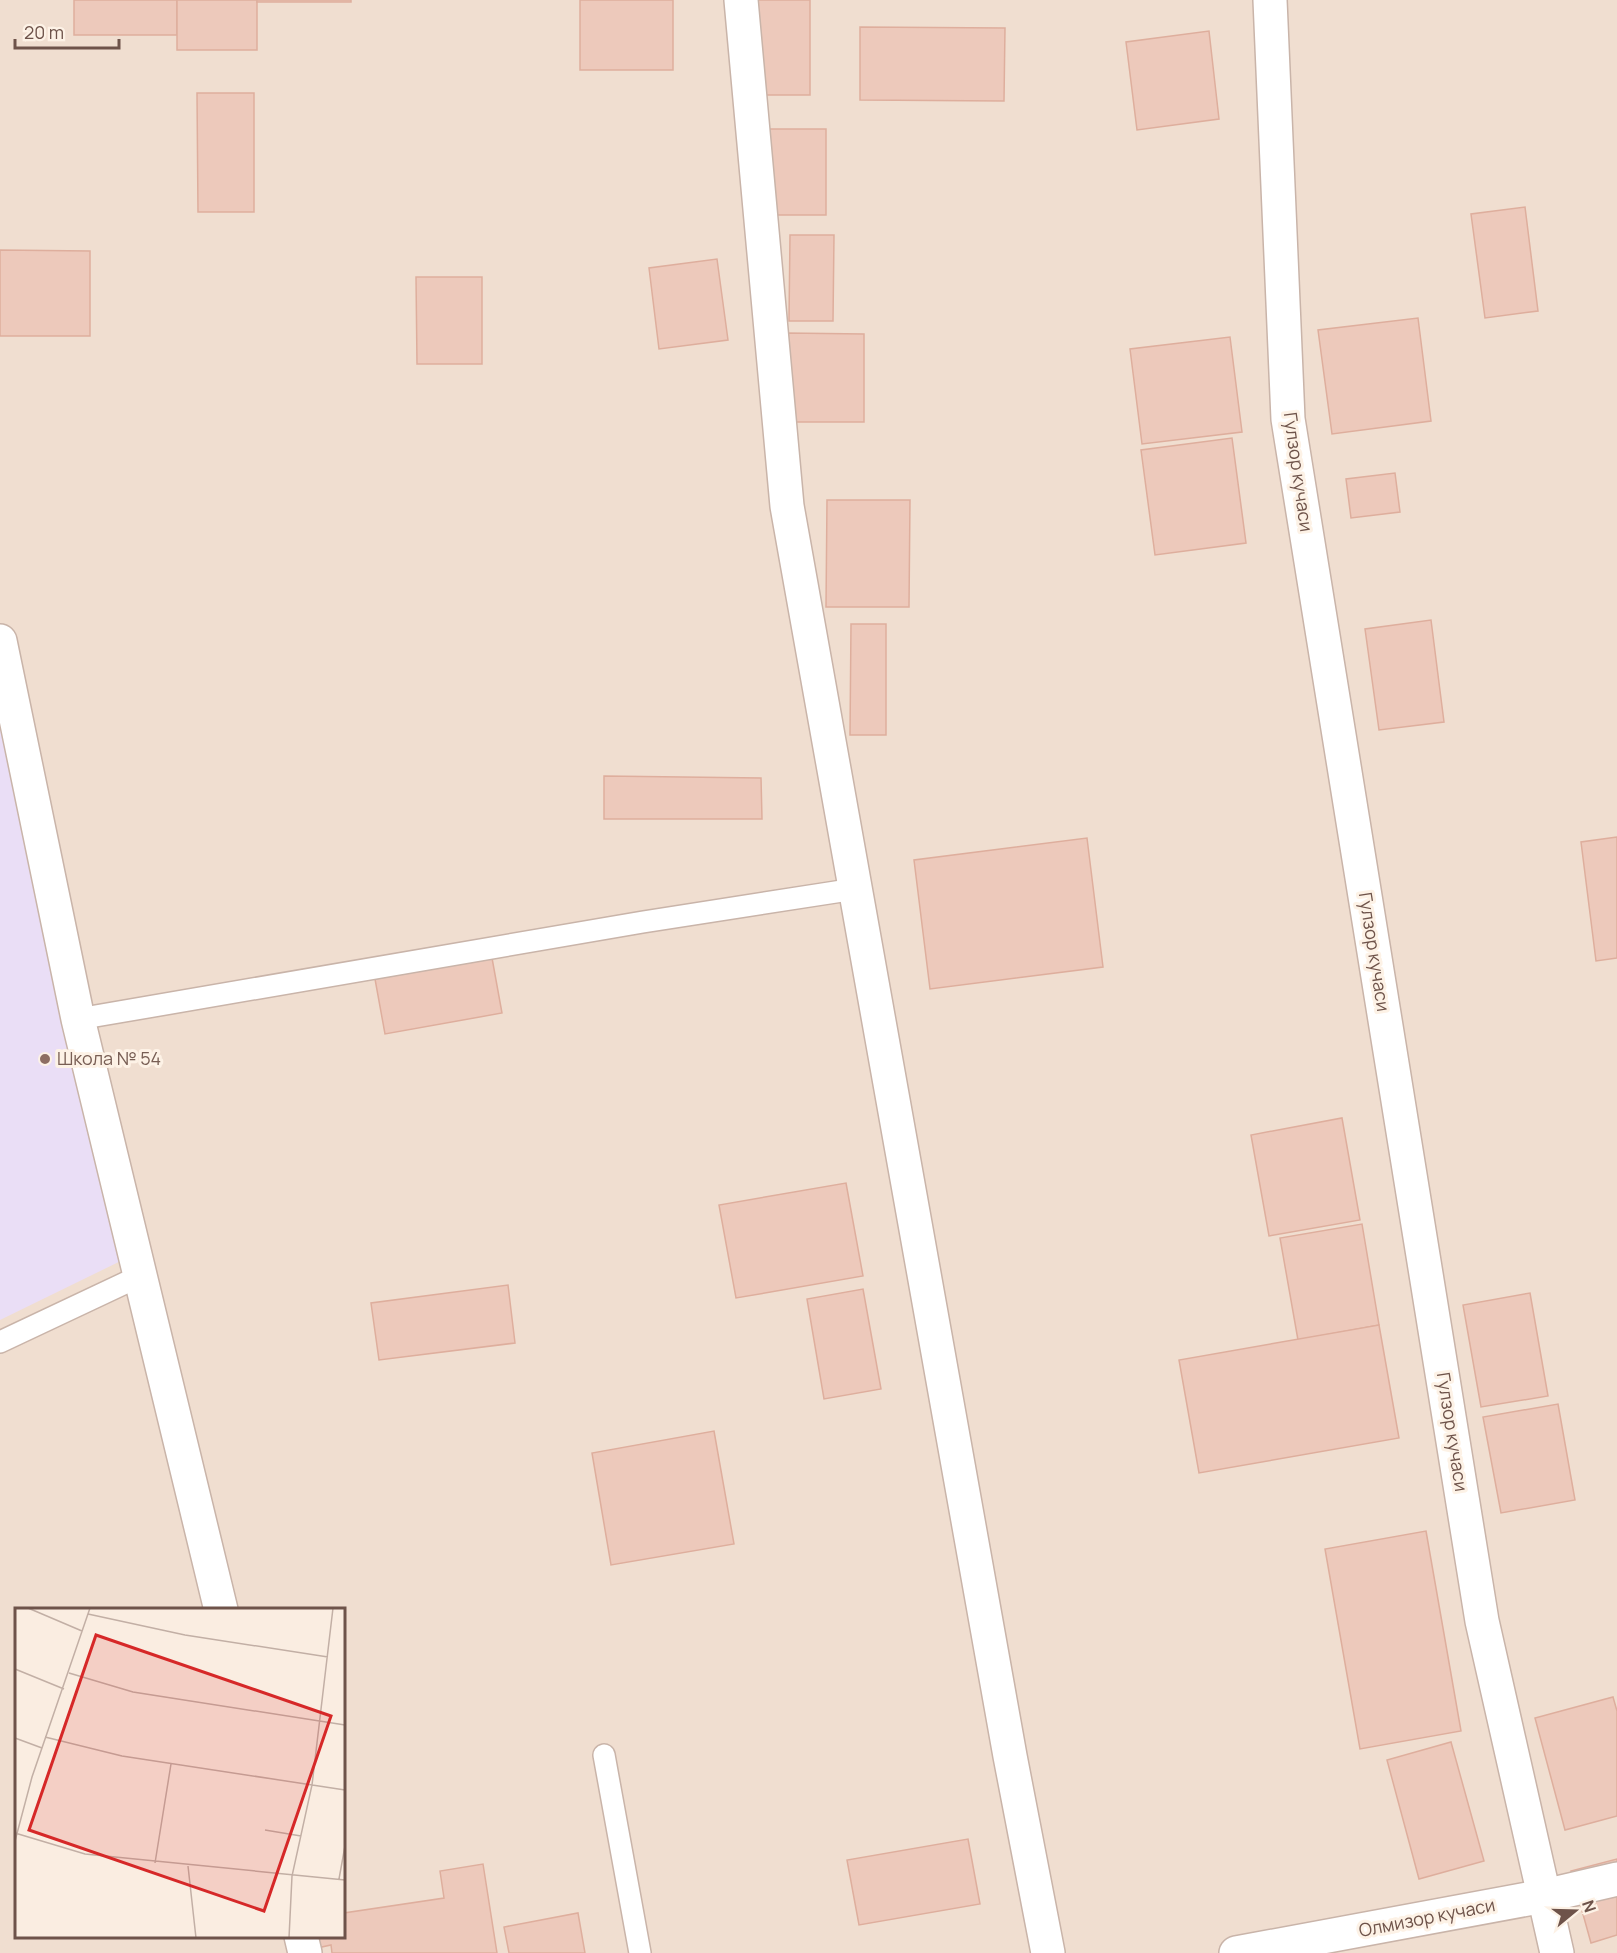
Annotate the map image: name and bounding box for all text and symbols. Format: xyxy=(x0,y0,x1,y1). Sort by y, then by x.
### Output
scale bar xyxy=(15,12,118,50)
text: 20 m xyxy=(24,20,64,44)
street label: Гулзор кучаси xyxy=(1279,411,1319,533)
street label: Гулзор кучаси xyxy=(1354,891,1396,1013)
place label: Школа № 54 xyxy=(57,1046,161,1070)
marker: Школа № 54 xyxy=(38,1052,52,1066)
street label: Гулзор кучаси xyxy=(1432,1371,1474,1493)
inset map xyxy=(15,1608,345,1938)
north arrow xyxy=(1545,1881,1605,1941)
street label: Олмизор кучаси xyxy=(1357,1892,1497,1942)
text: N xyxy=(1577,1897,1601,1915)

